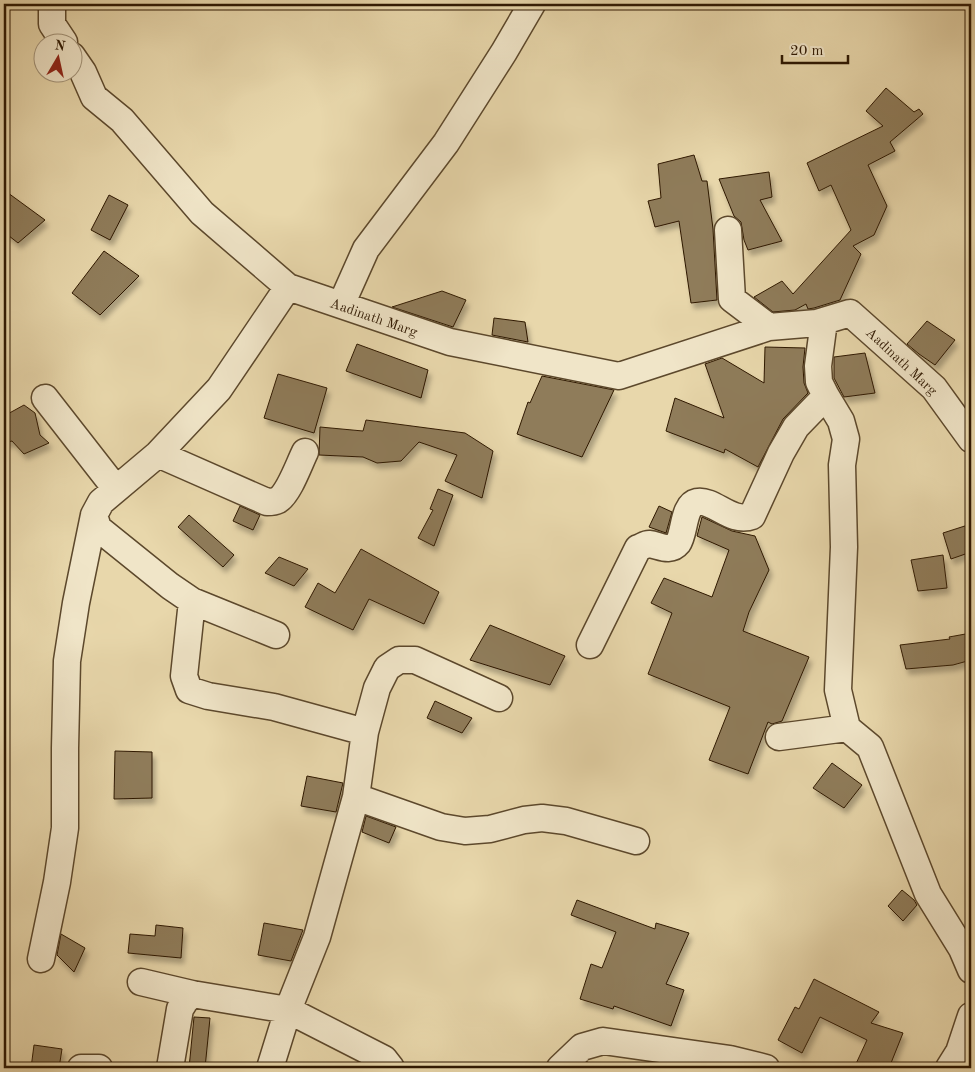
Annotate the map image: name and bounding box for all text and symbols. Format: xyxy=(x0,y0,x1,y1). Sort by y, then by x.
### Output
north arrow xyxy=(32,32,82,82)
scale bar xyxy=(782,32,849,64)
text: N xyxy=(53,38,67,54)
text: 20 m xyxy=(790,44,824,59)
street label: Aadinath Marg xyxy=(328,296,420,340)
street label: Aadinath Marg xyxy=(863,325,940,398)

